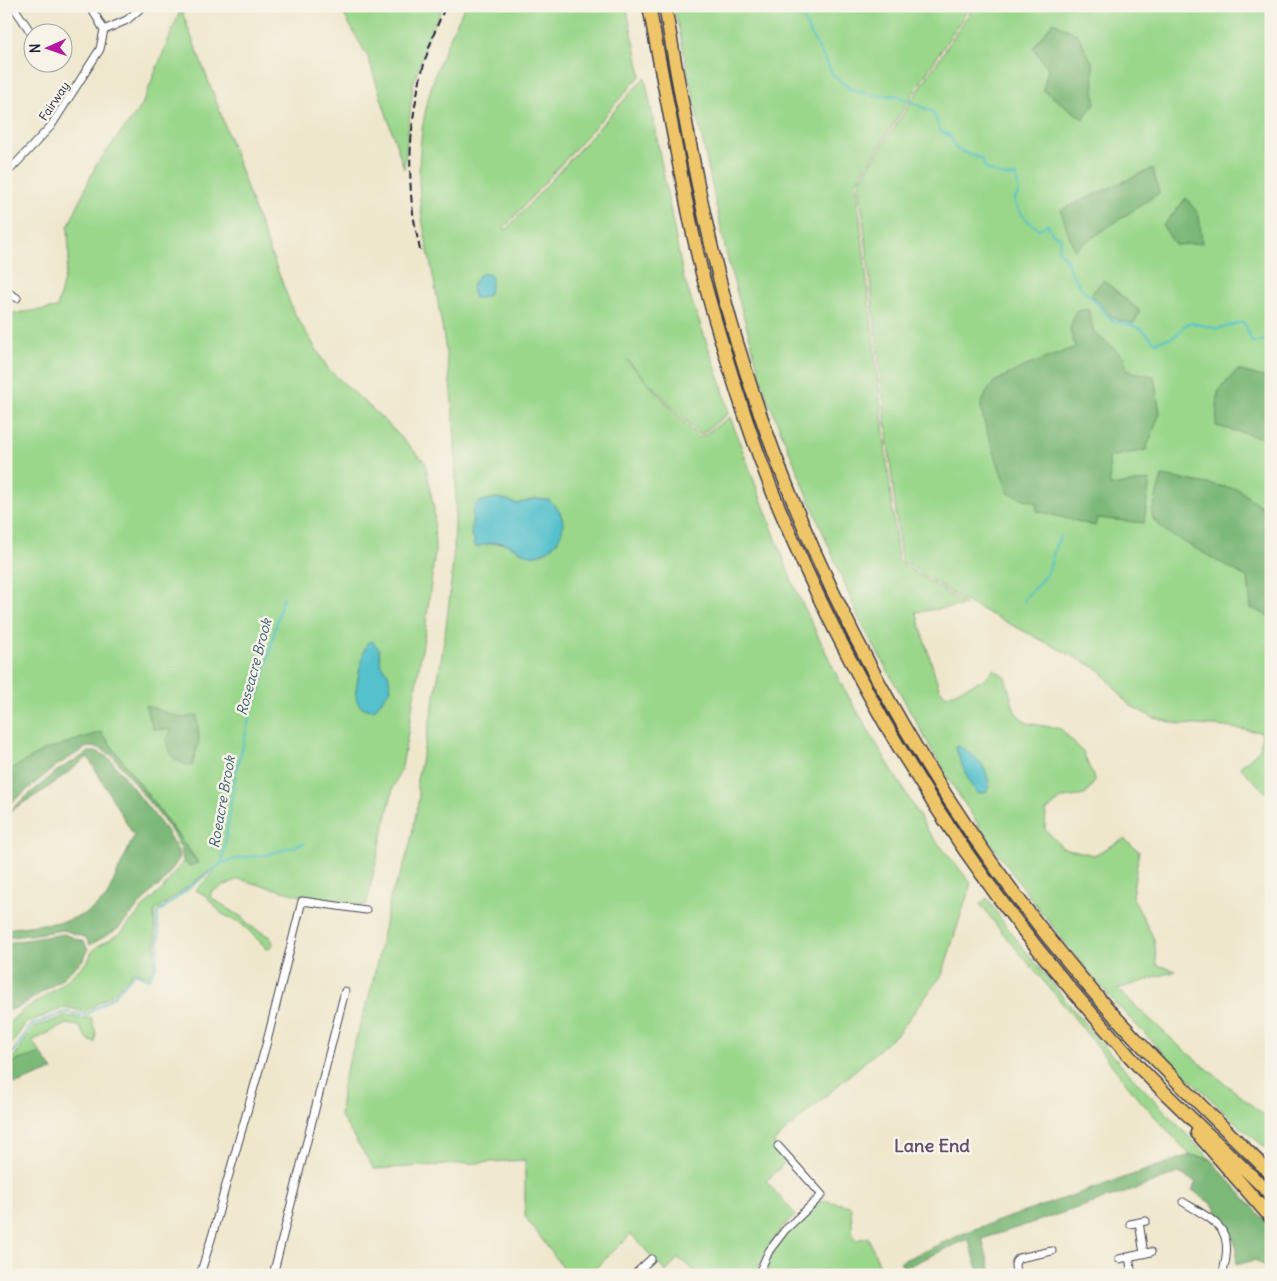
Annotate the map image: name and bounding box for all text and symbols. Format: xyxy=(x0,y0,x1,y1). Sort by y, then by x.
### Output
north arrow xyxy=(22,22,72,72)
text: N xyxy=(26,43,44,54)
street label: Fairway xyxy=(36,79,72,123)
water label: Roseacre Brook xyxy=(232,616,276,717)
water label: Roeacre Brook xyxy=(205,754,239,849)
district label: Lane End xyxy=(894,1134,970,1157)

